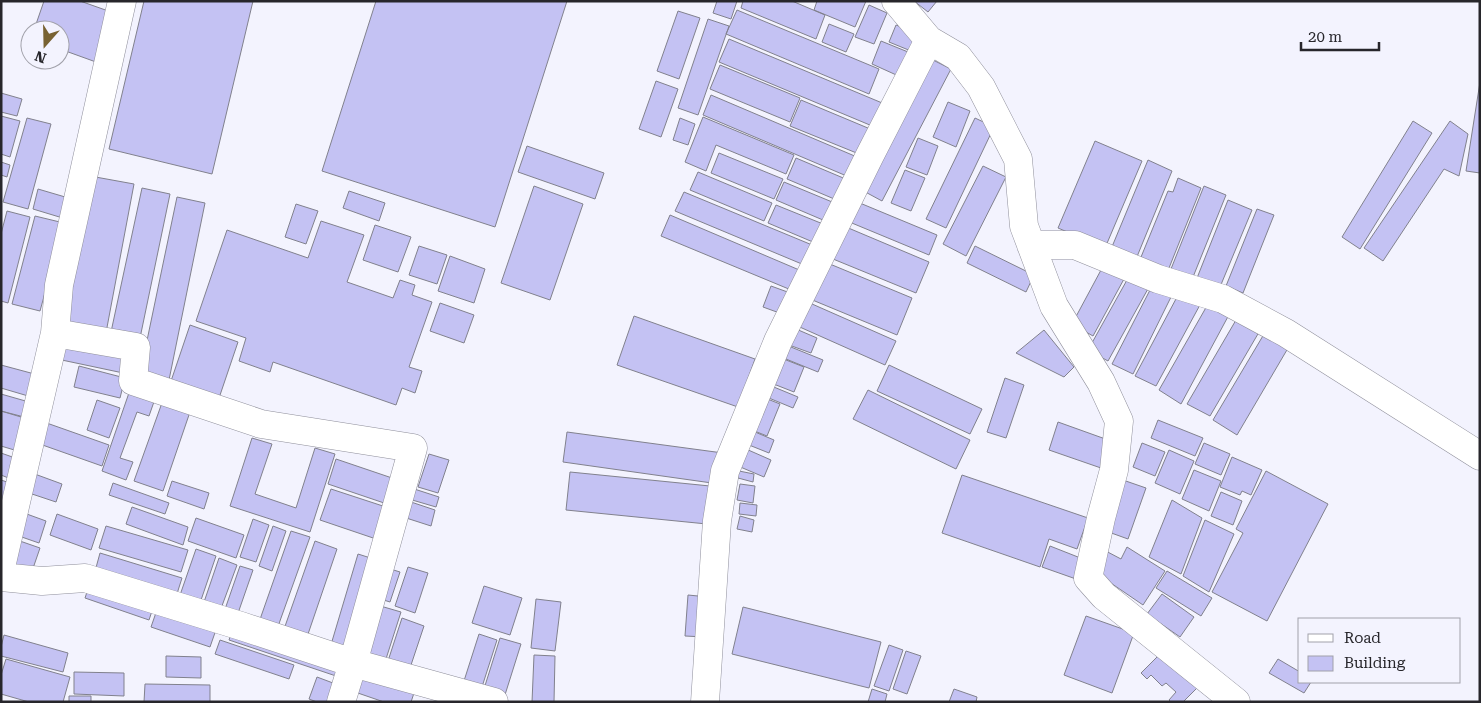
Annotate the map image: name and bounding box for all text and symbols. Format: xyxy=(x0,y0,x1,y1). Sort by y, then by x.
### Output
north arrow xyxy=(20,20,70,70)
scale bar xyxy=(1301,20,1378,52)
text: 20 m xyxy=(1308,28,1343,46)
text: N xyxy=(33,48,48,67)
legend xyxy=(1298,618,1461,683)
text: Road xyxy=(1344,629,1381,647)
text: Building xyxy=(1344,654,1406,672)

